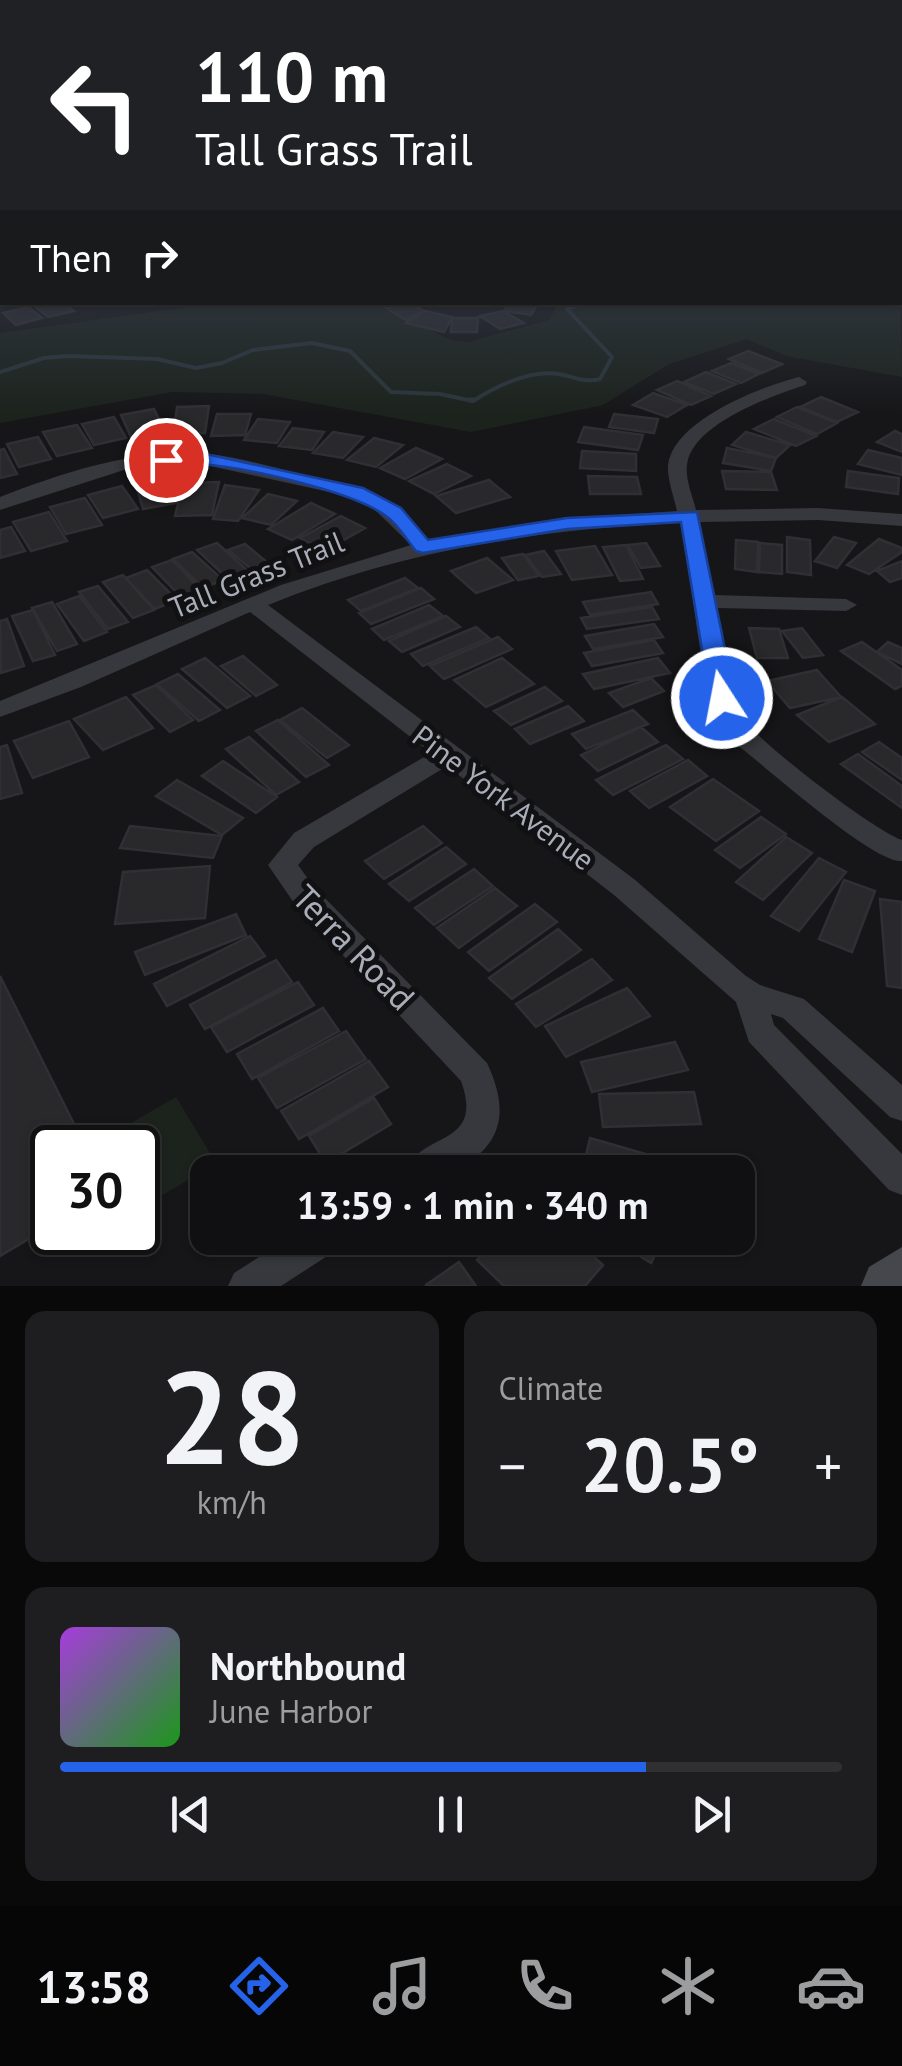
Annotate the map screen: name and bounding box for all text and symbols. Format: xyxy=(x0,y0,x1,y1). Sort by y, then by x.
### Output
text: 110 m xyxy=(195,31,388,121)
icon: left xyxy=(30,40,160,170)
text: Tall Grass Trail xyxy=(195,119,473,177)
icon: right xyxy=(132,230,187,285)
text: Then xyxy=(30,233,112,282)
pin xyxy=(124,418,209,503)
icon: arrive xyxy=(139,433,194,488)
street label: Tall Grass Trail xyxy=(163,521,349,627)
position arrow xyxy=(670,646,774,750)
street label: Pine York Avenue xyxy=(405,716,603,878)
street label: Terra Road xyxy=(283,874,425,1020)
speed limit sign: 30 xyxy=(30,1125,160,1255)
text: 13:59 · 1 min · 340 m xyxy=(297,1180,648,1229)
text: 28 xyxy=(158,1332,305,1500)
text: Climate xyxy=(499,1367,603,1409)
text: 20.5° xyxy=(581,1416,760,1513)
text: − xyxy=(499,1430,526,1501)
text: + xyxy=(814,1430,842,1501)
text: km/h xyxy=(197,1481,267,1523)
text: Northbound xyxy=(210,1641,406,1690)
text: June Harbor xyxy=(210,1690,372,1732)
icon: previous xyxy=(163,1787,218,1842)
icon: pause xyxy=(423,1787,478,1842)
icon: next xyxy=(684,1787,739,1842)
icon: directions xyxy=(224,1951,294,2021)
icon: music xyxy=(367,1951,437,2021)
icon: phone xyxy=(510,1951,580,2021)
icon: climate xyxy=(653,1951,723,2021)
icon: car xyxy=(796,1951,866,2021)
text: 13:58 xyxy=(36,1957,151,2015)

